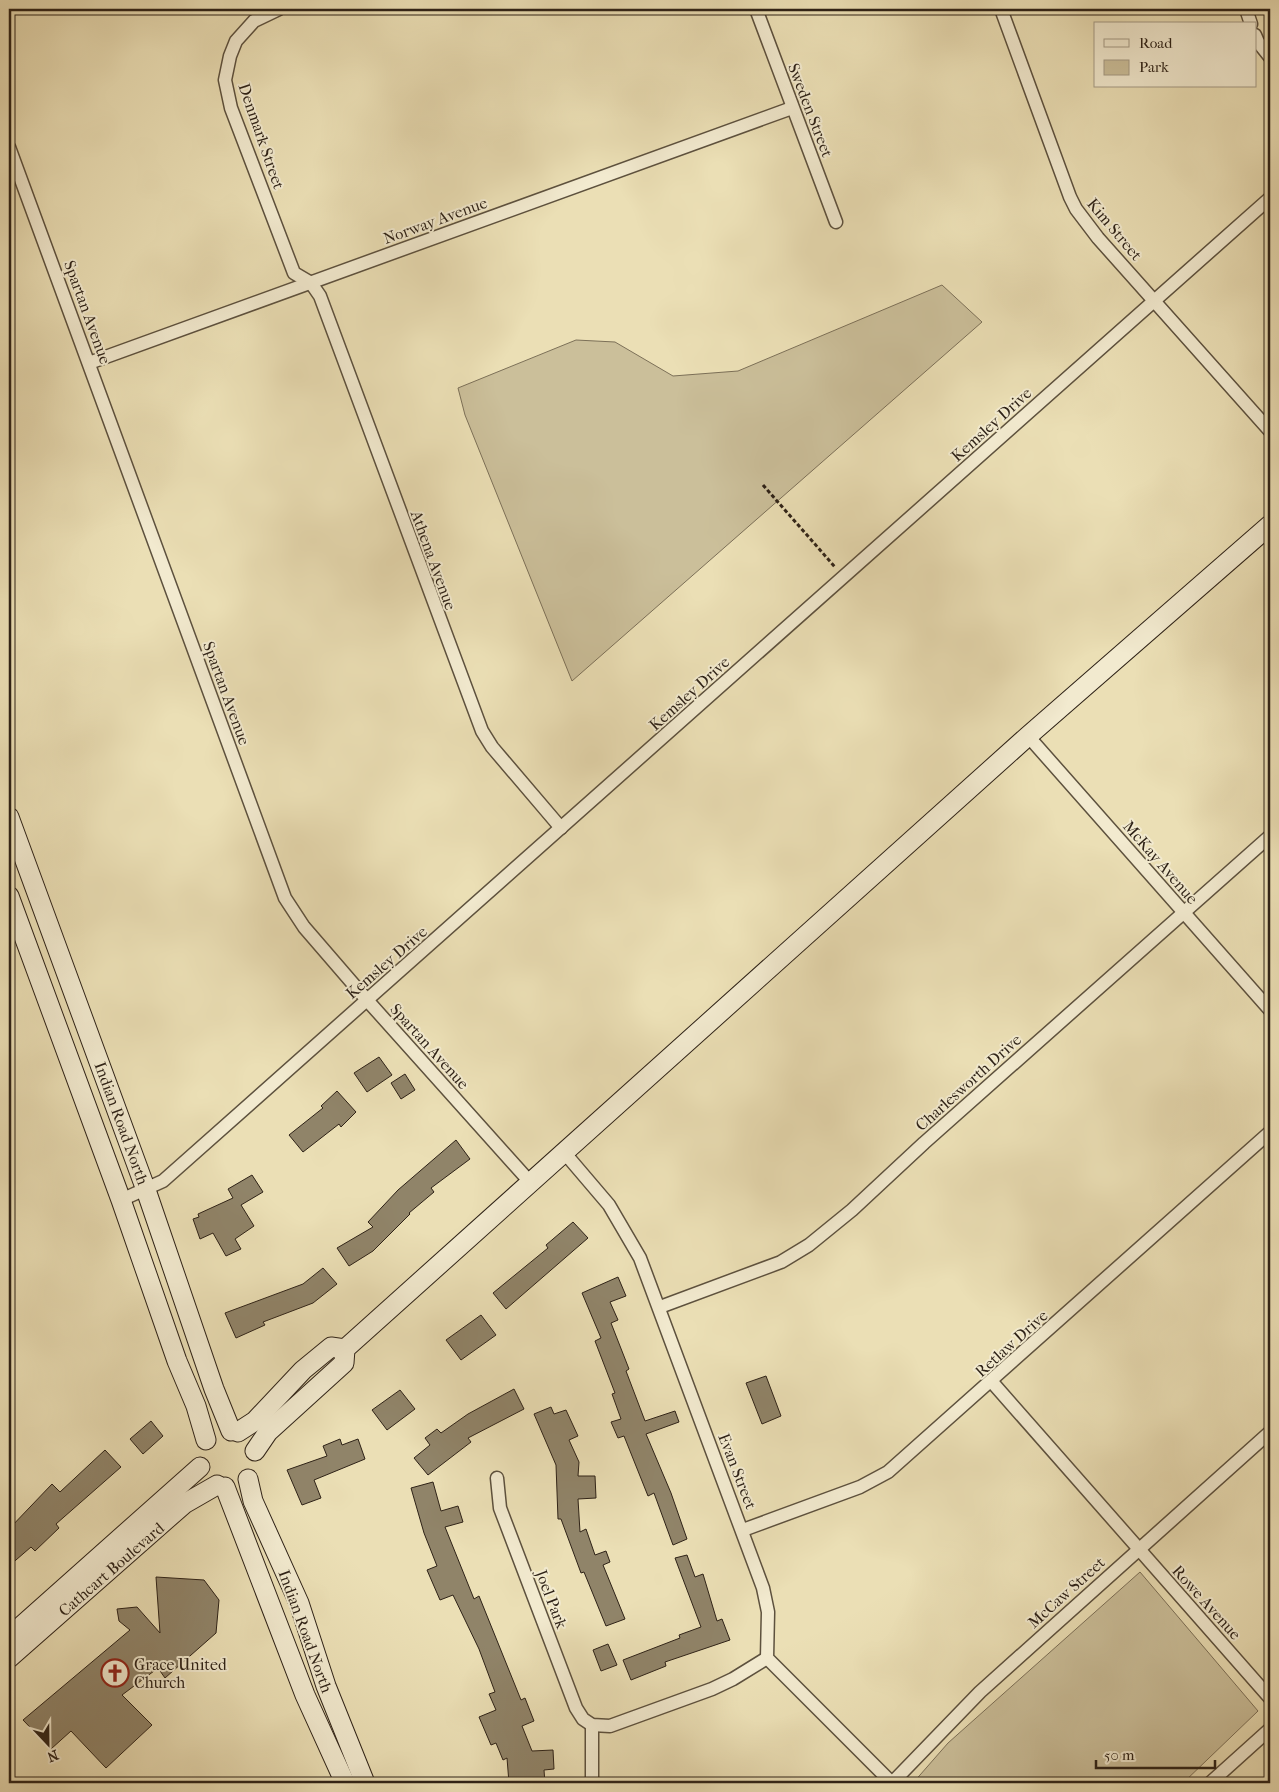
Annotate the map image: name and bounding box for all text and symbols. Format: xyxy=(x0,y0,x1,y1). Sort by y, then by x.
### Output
legend xyxy=(1094,22,1256,88)
text: Road xyxy=(1139,34,1173,52)
text: Park xyxy=(1139,58,1169,76)
street label: Sweden Street xyxy=(784,61,837,160)
street label: Denmark Street xyxy=(235,81,289,192)
street label: Norway Avenue xyxy=(381,193,490,248)
street label: Kim Street xyxy=(1083,194,1146,264)
street label: Spartan Avenue xyxy=(60,258,115,367)
street label: Kemsley Drive xyxy=(947,383,1035,465)
street label: Athena Avenue xyxy=(406,507,460,613)
street label: Spartan Avenue xyxy=(199,639,254,748)
street label: Kemsley Drive xyxy=(645,652,733,734)
street label: McKay Avenue xyxy=(1119,817,1202,908)
street label: Kemsley Drive xyxy=(342,922,431,1003)
street label: Spartan Avenue xyxy=(386,1000,473,1093)
street label: Charlesworth Drive xyxy=(912,1030,1025,1135)
street label: Indian Road North xyxy=(90,1059,153,1187)
street label: Retlaw Drive xyxy=(971,1306,1052,1381)
street label: Evan Street xyxy=(714,1431,761,1512)
street label: Cathcart Boulevard xyxy=(55,1518,168,1620)
street label: McCaw Street xyxy=(1024,1553,1109,1632)
street label: Rowe Avenue xyxy=(1168,1561,1245,1644)
street label: Joel Park xyxy=(531,1565,572,1632)
street label: Indian Road North xyxy=(274,1567,337,1695)
place label: Grace United Church xyxy=(134,1655,227,1692)
church icon: Grace United Church xyxy=(100,1658,130,1688)
north arrow xyxy=(22,1720,72,1770)
scale bar xyxy=(1096,1737,1215,1769)
text: N xyxy=(44,1746,61,1766)
text: 50 m xyxy=(1104,1746,1135,1764)

